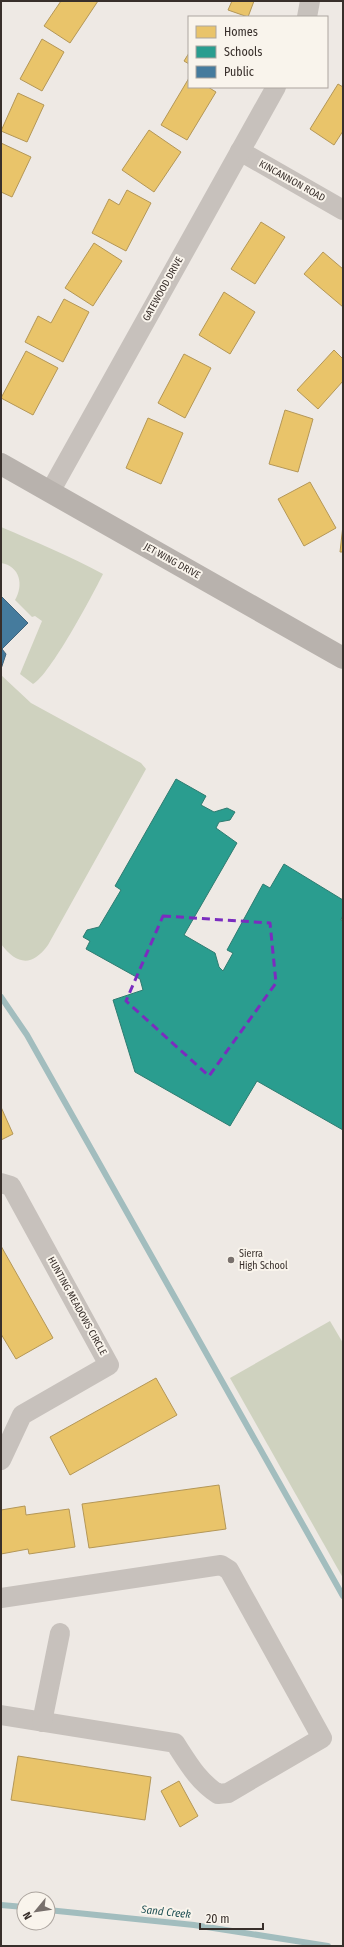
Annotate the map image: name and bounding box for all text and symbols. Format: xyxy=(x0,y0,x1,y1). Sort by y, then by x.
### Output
legend xyxy=(188,16,328,88)
text: Homes xyxy=(224,25,258,39)
text: Schools xyxy=(224,45,262,59)
text: Public xyxy=(224,65,254,79)
street label: KINCANNON ROAD xyxy=(257,158,327,204)
street label: GATEWOOD DRIVE xyxy=(140,254,186,323)
street label: JET WING DRIVE xyxy=(142,541,202,582)
place label: Sierra High School xyxy=(239,1248,288,1272)
street label: HUNTING MEADOWS CIRCLE xyxy=(45,1255,109,1358)
marker: Sierra High School xyxy=(226,1255,236,1265)
north arrow xyxy=(16,1891,56,1931)
water label: Sand Creek xyxy=(139,1903,192,1921)
scale bar xyxy=(200,1905,263,1931)
text: N xyxy=(20,1910,35,1922)
text: 20 m xyxy=(206,1912,230,1926)

